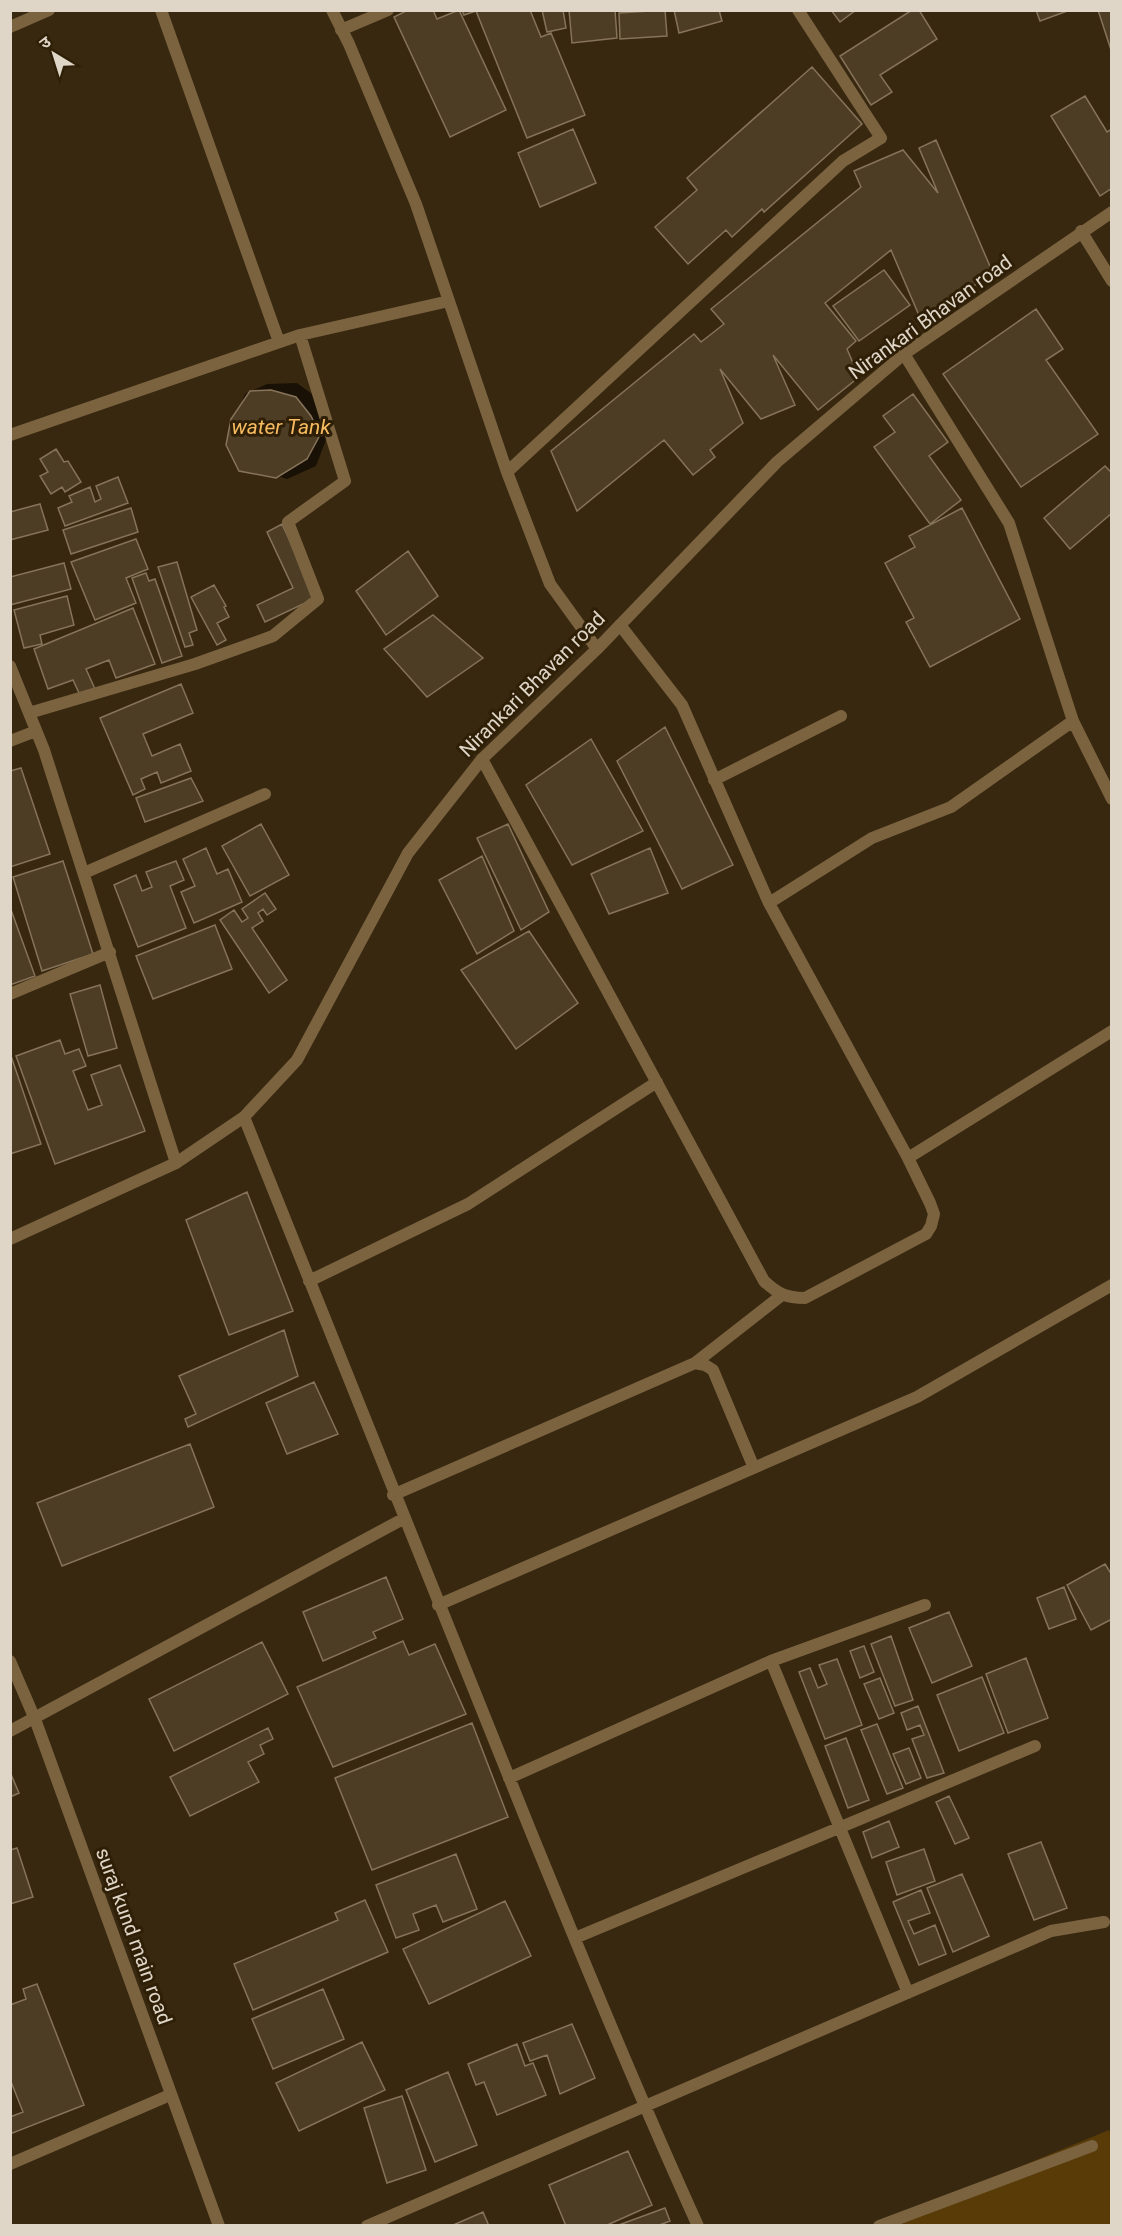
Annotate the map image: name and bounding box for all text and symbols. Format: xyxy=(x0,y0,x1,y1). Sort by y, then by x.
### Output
north arrow xyxy=(24,24,84,84)
text: उ xyxy=(36,32,55,53)
street label: Nirankari Bhavan road xyxy=(844,250,1016,384)
water label: water Tank xyxy=(231,415,331,439)
street label: Nirankari Bhavan road xyxy=(454,606,610,762)
street label: suraj kund main road xyxy=(91,1844,177,2028)

